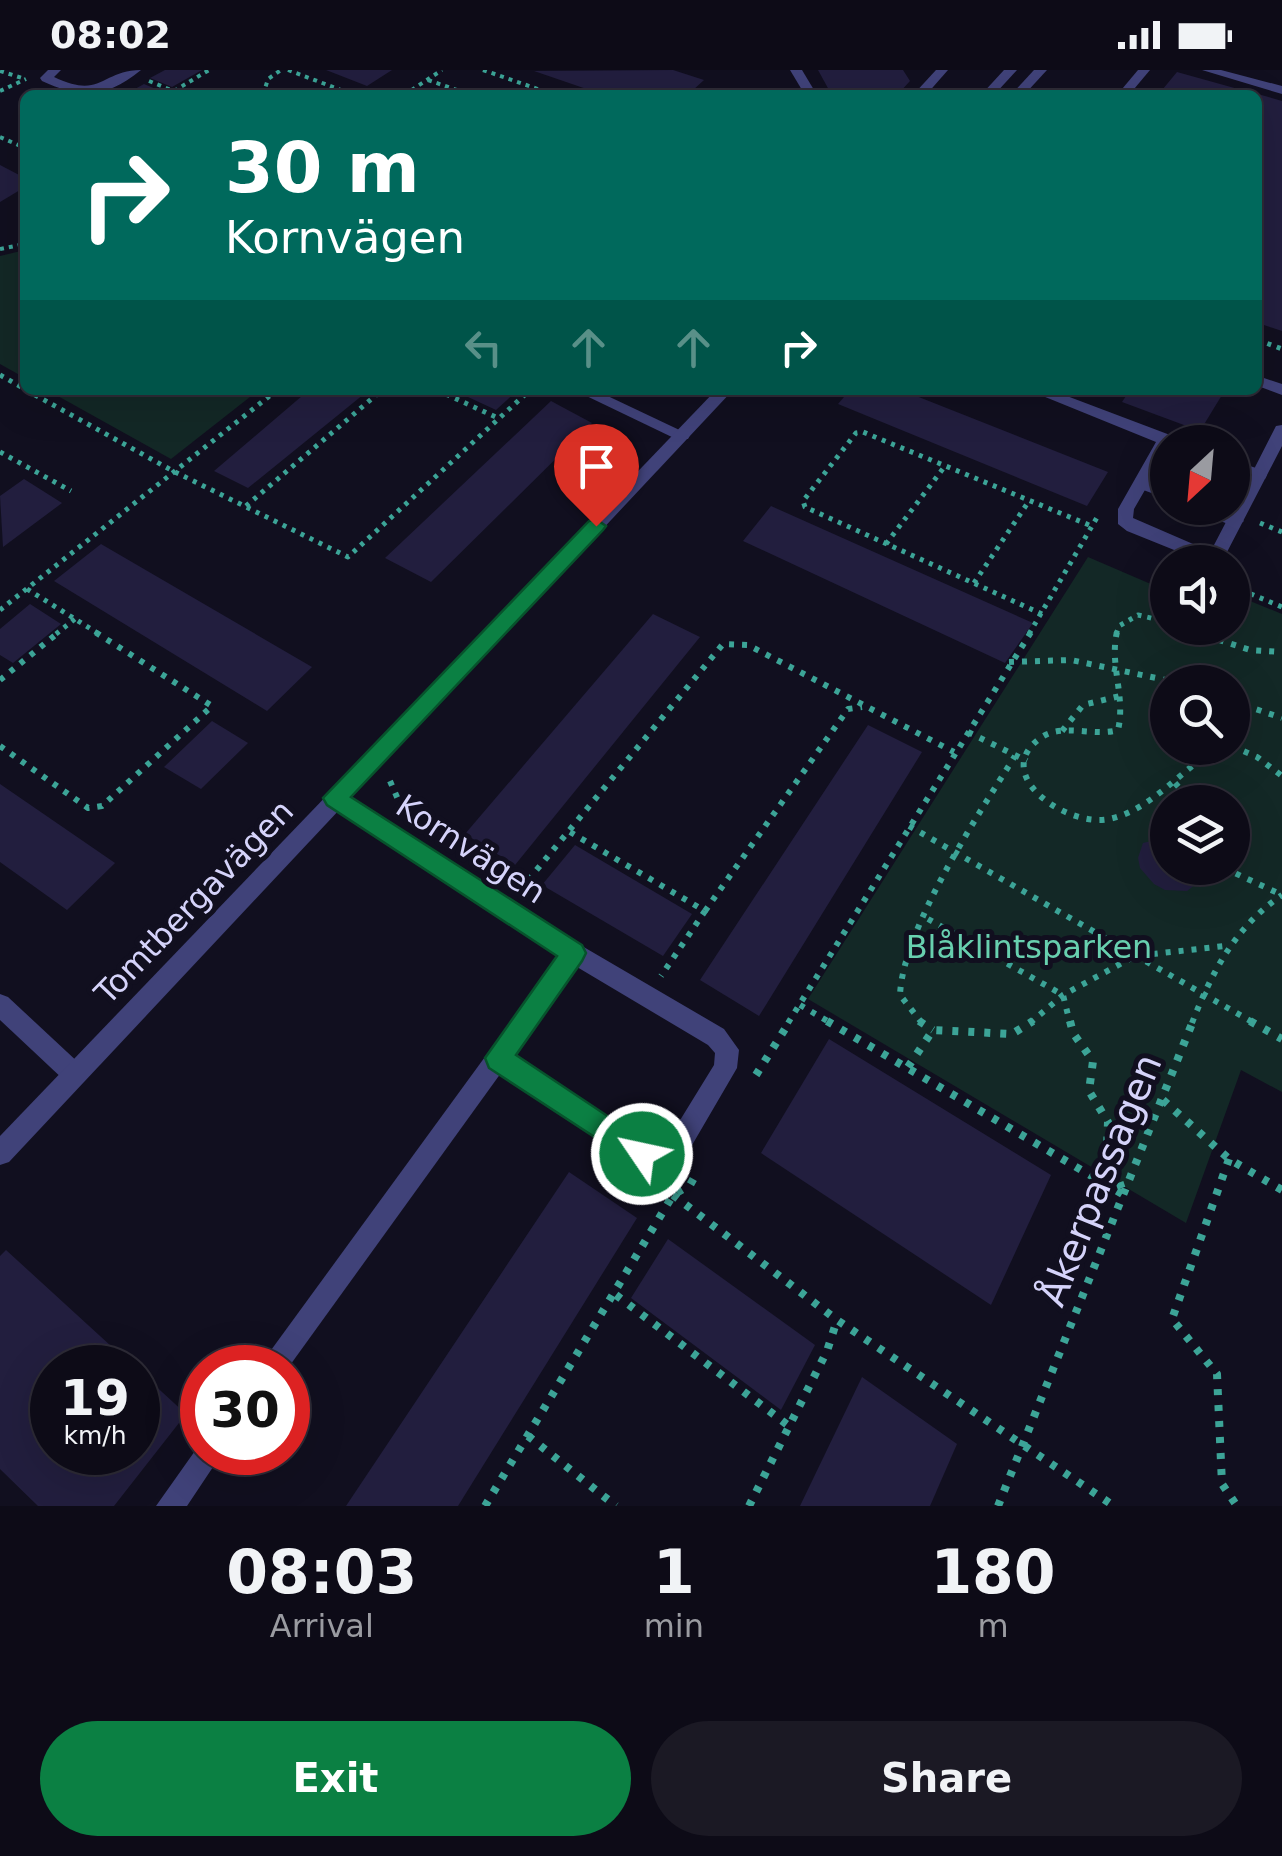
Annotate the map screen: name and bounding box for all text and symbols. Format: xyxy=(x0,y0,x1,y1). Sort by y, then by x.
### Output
text: 08:02 xyxy=(50,13,171,57)
text: 30 m xyxy=(225,127,420,209)
icon: right xyxy=(60,130,190,260)
text: Kornvägen xyxy=(225,211,465,264)
icon: left xyxy=(456,320,511,375)
icon: ahead xyxy=(561,320,616,375)
icon: ahead xyxy=(666,320,721,375)
icon: right xyxy=(771,320,826,375)
pin xyxy=(554,424,639,527)
north arrow xyxy=(1150,425,1250,525)
map controls xyxy=(1150,425,1250,885)
icon: arrive xyxy=(569,439,624,494)
button: sound xyxy=(1150,545,1250,645)
button: search xyxy=(1150,665,1250,765)
button: layers xyxy=(1150,785,1250,885)
street label: Kornvägen xyxy=(389,787,553,911)
street label: Tomtbergavägen xyxy=(86,792,301,1013)
park label: Blåklintsparken xyxy=(906,928,1152,966)
street label: Åkerpassagen xyxy=(1029,1048,1171,1312)
position arrow xyxy=(590,1102,694,1206)
speed limit sign: 30 xyxy=(180,1345,310,1475)
text: 19 xyxy=(60,1369,130,1427)
text: km/h xyxy=(63,1421,127,1450)
text: 08:03 xyxy=(226,1537,417,1607)
text: 1 xyxy=(653,1537,695,1607)
text: 180 xyxy=(930,1537,1056,1607)
text: Arrival xyxy=(270,1607,374,1645)
text: min xyxy=(644,1607,704,1645)
text: m xyxy=(977,1607,1009,1645)
button: Exit xyxy=(40,1721,631,1836)
button: Share xyxy=(651,1721,1242,1836)

